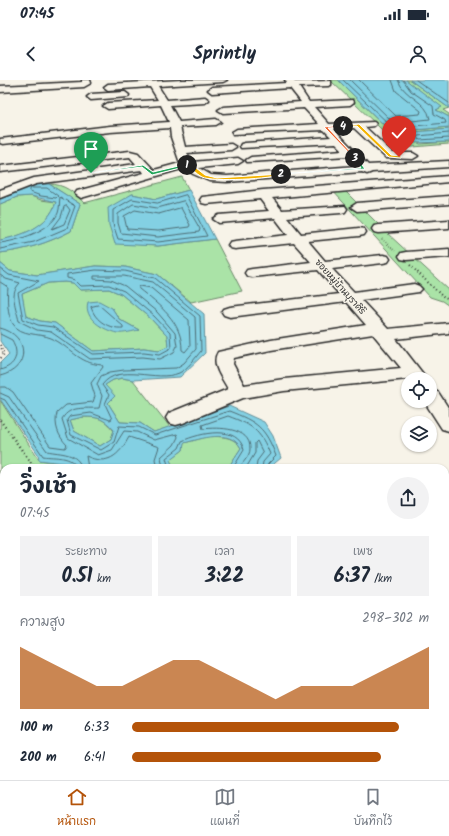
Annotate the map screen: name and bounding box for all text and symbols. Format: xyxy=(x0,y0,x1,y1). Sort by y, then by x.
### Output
text: 07:45 xyxy=(20,2,54,26)
text: Sprintly xyxy=(193,40,256,69)
icon: back xyxy=(20,43,42,65)
icon: person xyxy=(407,43,429,65)
pin: 4 xyxy=(333,116,353,136)
pin xyxy=(382,116,416,157)
text: 4 xyxy=(340,117,346,135)
icon: check xyxy=(388,122,410,144)
pin xyxy=(74,132,108,173)
icon: arrive xyxy=(80,138,102,160)
pin: 3 xyxy=(345,148,365,168)
text: 3 xyxy=(352,149,358,167)
pin: 1 xyxy=(177,155,197,175)
text: 1 xyxy=(185,156,189,174)
pin: 2 xyxy=(271,164,291,184)
text: 2 xyxy=(278,165,284,183)
street label: ซอยหมู่บ้านบุราศิริ xyxy=(311,256,369,318)
map controls xyxy=(401,372,437,452)
button: locate xyxy=(401,372,437,408)
button: layers xyxy=(401,416,437,452)
text: วิ่งเช้า xyxy=(20,470,77,505)
button: share xyxy=(387,477,429,519)
text: 07:45 xyxy=(20,503,50,524)
text: ระยะทาง xyxy=(65,543,107,561)
text: เวลา xyxy=(214,543,235,561)
text: เพซ xyxy=(353,543,373,561)
text: 0.51 xyxy=(61,561,93,593)
text: 3:22 xyxy=(205,561,244,593)
text: 6:37 xyxy=(334,561,370,593)
text: km xyxy=(93,570,111,588)
text: /km xyxy=(370,570,392,588)
text: 298–302 m xyxy=(362,608,429,629)
text: ความสูง xyxy=(20,612,65,633)
text: 100 m xyxy=(20,717,53,738)
text: 6:33 xyxy=(84,717,109,738)
text: 200 m xyxy=(20,747,57,768)
text: 6:41 xyxy=(84,747,106,768)
tab: หน้าแรก xyxy=(57,786,96,831)
tab: แผนที่ xyxy=(210,786,240,831)
tab: บันทึกไว้ xyxy=(353,786,392,831)

